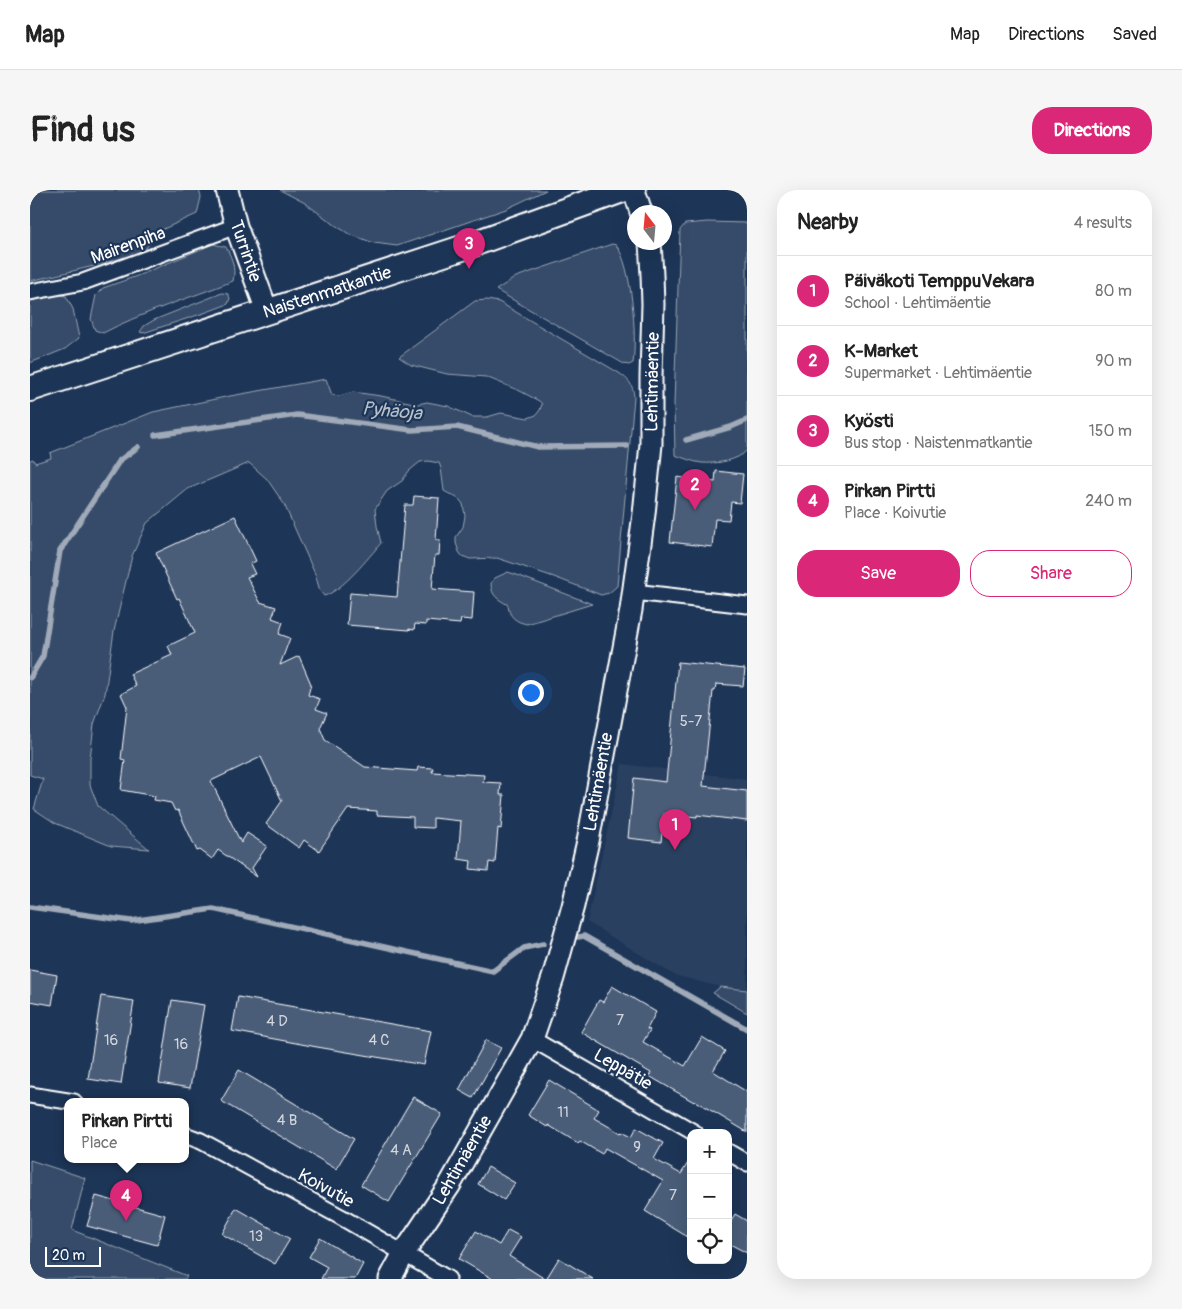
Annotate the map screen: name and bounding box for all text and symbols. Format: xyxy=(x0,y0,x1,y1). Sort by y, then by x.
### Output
text: Map xyxy=(25,20,65,49)
text: Map xyxy=(950,23,980,46)
text: Directions xyxy=(1008,23,1084,46)
text: Saved xyxy=(1112,23,1157,46)
button: Directions xyxy=(1032,107,1152,154)
text: Find us xyxy=(30,108,135,152)
north arrow xyxy=(627,205,672,250)
text: Nearby xyxy=(797,209,858,236)
text: 4 results xyxy=(1074,213,1132,233)
street label: Turrintie xyxy=(224,217,267,285)
street label: Mairenpiha xyxy=(88,221,169,270)
pin: 3 xyxy=(453,228,485,269)
street label: Naistenmatkantie xyxy=(260,261,394,324)
text: Päiväkoti TemppuVekara xyxy=(844,269,1034,293)
text: 1 xyxy=(810,281,816,301)
text: 80 m xyxy=(1095,281,1132,301)
text: School · Lehtimäentie xyxy=(844,293,991,313)
street label: Lehtimäentie xyxy=(640,332,665,432)
text: K-Market xyxy=(844,339,918,363)
text: 2 xyxy=(809,351,817,371)
text: 90 m xyxy=(1095,351,1132,371)
text: Supermarket · Lehtimäentie xyxy=(844,363,1032,383)
water label: Pyhäoja xyxy=(361,396,424,426)
text: Kyösti xyxy=(844,409,894,433)
text: 3 xyxy=(809,421,817,441)
text: 150 m xyxy=(1088,421,1132,441)
text: Bus stop · Naistenmatkantie xyxy=(844,433,1032,453)
pin: 2 xyxy=(679,469,711,510)
text: Pirkan Pirtti xyxy=(844,479,935,503)
text: 4 xyxy=(808,491,818,511)
text: 240 m xyxy=(1085,491,1132,511)
text: Place · Koivutie xyxy=(844,503,946,523)
button: Save xyxy=(797,550,960,597)
button: Share xyxy=(970,550,1132,597)
your location xyxy=(518,680,544,706)
house number: 5-7 xyxy=(680,712,702,731)
street label: Lehtimäentie xyxy=(578,731,619,833)
pin: 1 xyxy=(659,809,691,850)
house number: 7 xyxy=(616,1011,624,1030)
house number: 4 D xyxy=(266,1012,288,1031)
house number: 16 xyxy=(104,1031,118,1050)
house number: 4 C xyxy=(368,1031,390,1050)
house number: 16 xyxy=(174,1035,188,1054)
street label: Leppätie xyxy=(589,1043,656,1095)
popup xyxy=(64,1098,189,1163)
house number: 11 xyxy=(557,1103,569,1122)
text: Pirkan Pirtti xyxy=(81,1109,172,1133)
house number: 4 B xyxy=(277,1111,297,1130)
street label: Lehtimäentie xyxy=(427,1111,497,1209)
map controls xyxy=(687,1129,732,1264)
button: + xyxy=(687,1129,732,1174)
text: Place xyxy=(81,1133,117,1153)
house number: 9 xyxy=(633,1138,641,1157)
house number: 4 A xyxy=(390,1141,412,1160)
street label: Koivutie xyxy=(294,1164,358,1213)
button: − xyxy=(687,1174,732,1219)
pin: 4 xyxy=(110,1180,142,1221)
house number: 7 xyxy=(669,1186,677,1205)
button: locate xyxy=(687,1219,732,1264)
house number: 13 xyxy=(249,1227,263,1246)
scale bar xyxy=(45,1244,101,1267)
text: 20 m xyxy=(52,1247,85,1264)

